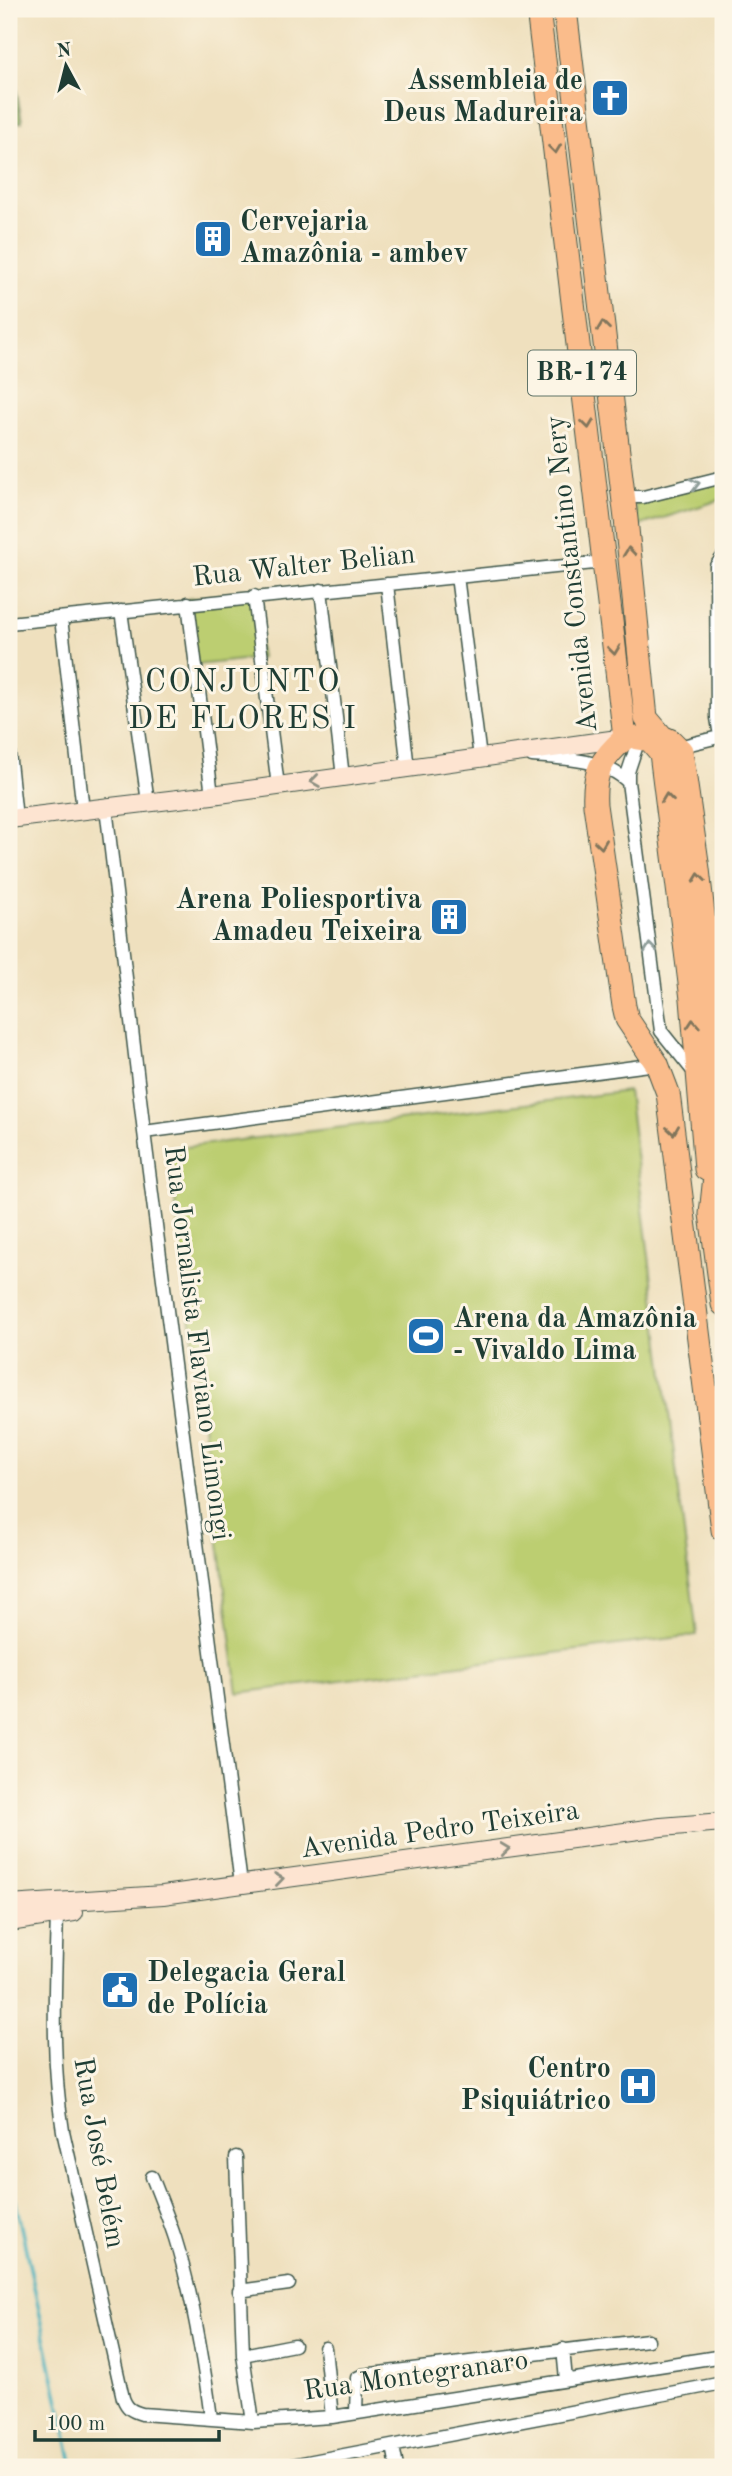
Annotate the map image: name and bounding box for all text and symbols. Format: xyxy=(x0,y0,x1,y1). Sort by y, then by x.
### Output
north arrow xyxy=(32,32,102,102)
text: N xyxy=(56,41,73,62)
place label: Assembleia de Deus Madureira xyxy=(383,68,583,128)
church icon: Assembleia de Deus Madureira xyxy=(589,77,631,119)
one-way arrow xyxy=(547,144,562,155)
place label: Cervejaria Amazônia - ambev xyxy=(240,209,468,269)
building icon: Cervejaria Amazônia - ambev xyxy=(192,218,234,260)
one-way arrow xyxy=(595,320,610,332)
road number: BR-174 xyxy=(528,350,636,396)
street label: Avenida Constantino Nery xyxy=(542,414,604,734)
one-way arrow xyxy=(580,418,595,430)
one-way arrow xyxy=(689,478,701,492)
street label: Rua Walter Belian xyxy=(191,541,417,593)
one-way arrow xyxy=(622,546,637,557)
one-way arrow xyxy=(607,644,622,656)
district label: CONJUNTO DE FLORES I xyxy=(128,667,358,736)
one-way arrow xyxy=(309,773,321,788)
one-way arrow xyxy=(659,792,674,804)
one-way arrow xyxy=(593,838,608,850)
one-way arrow xyxy=(691,872,706,883)
place label: Arena Poliesportiva Amadeu Teixeira xyxy=(176,887,422,947)
building icon: Arena Poliesportiva Amadeu Teixeira xyxy=(428,896,470,938)
one-way arrow xyxy=(642,942,657,954)
one-way arrow xyxy=(686,1018,701,1029)
one-way arrow xyxy=(665,1124,680,1136)
street label: Rua Jornalista Flaviano Limongi xyxy=(158,1144,234,1542)
place label: Arena da Amazônia - Vivaldo Lima xyxy=(453,1306,697,1366)
sports icon: Arena da Amazônia - Vivaldo Lima xyxy=(405,1315,447,1357)
street label: Avenida Pedro Teixeira xyxy=(299,1798,581,1864)
one-way arrow xyxy=(499,1841,511,1856)
one-way arrow xyxy=(273,1871,285,1886)
place label: Delegacia Geral de Polícia xyxy=(147,1960,346,2020)
public building icon: Delegacia Geral de Polícia xyxy=(99,1969,141,2011)
street label: Rua José Belém xyxy=(67,2055,129,2251)
place label: Centro Psiquiátrico xyxy=(461,2056,611,2116)
hospital icon: Centro Psiquiátrico xyxy=(617,2065,659,2107)
street label: Rua Montegranaro xyxy=(302,2347,530,2407)
scale bar xyxy=(35,2399,219,2443)
text: 100 m xyxy=(46,2414,105,2435)

